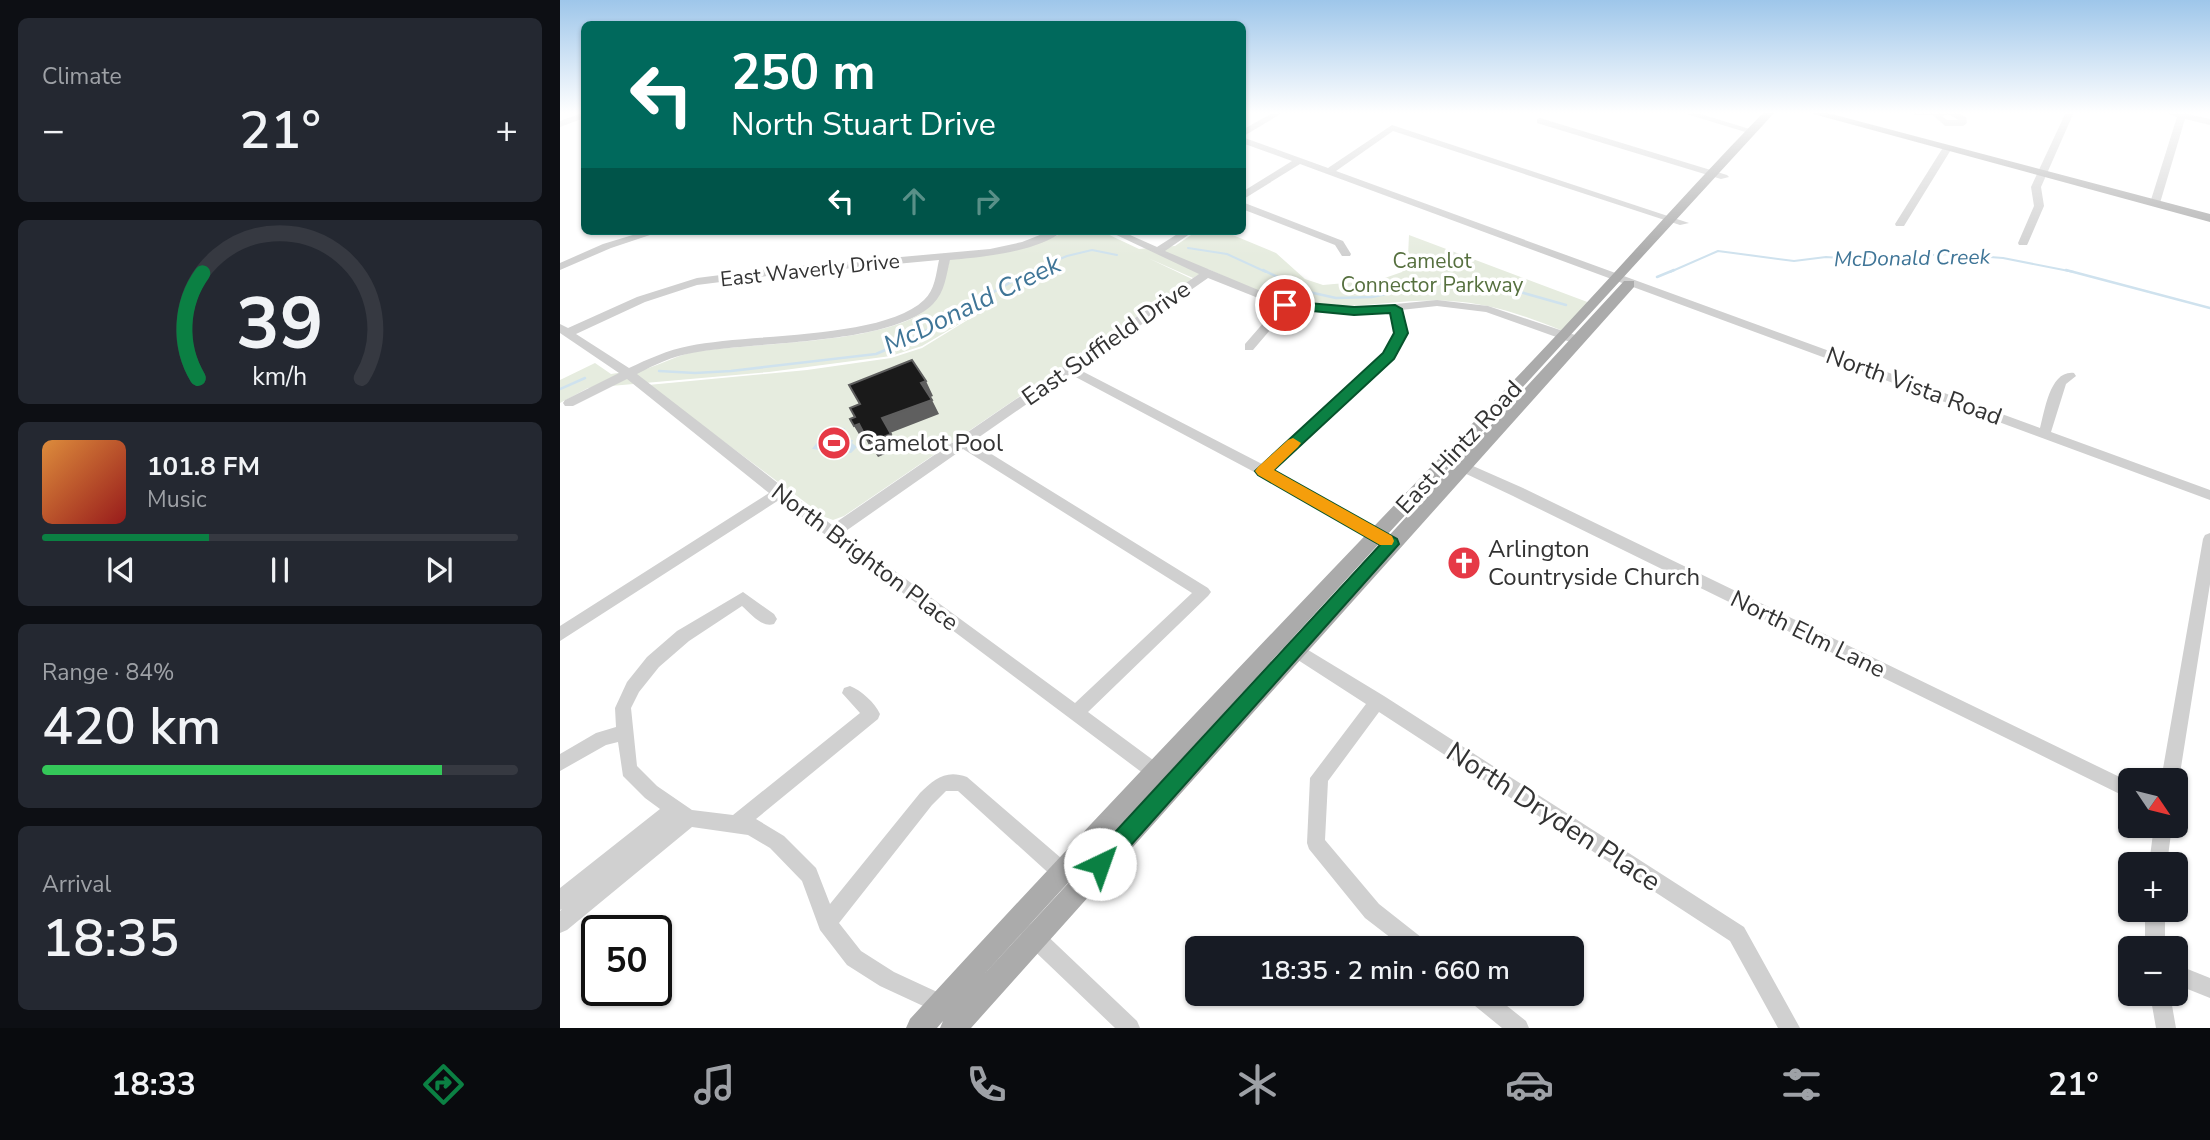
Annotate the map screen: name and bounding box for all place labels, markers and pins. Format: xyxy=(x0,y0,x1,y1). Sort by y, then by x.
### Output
pin xyxy=(1255,275,1315,335)
sports icon: Camelot Pool xyxy=(815,424,853,462)
place label: Camelot Pool xyxy=(858,427,1003,459)
place label: Arlington Countryside Church xyxy=(1488,533,1700,593)
church icon: Arlington Countryside Church xyxy=(1445,544,1483,582)

